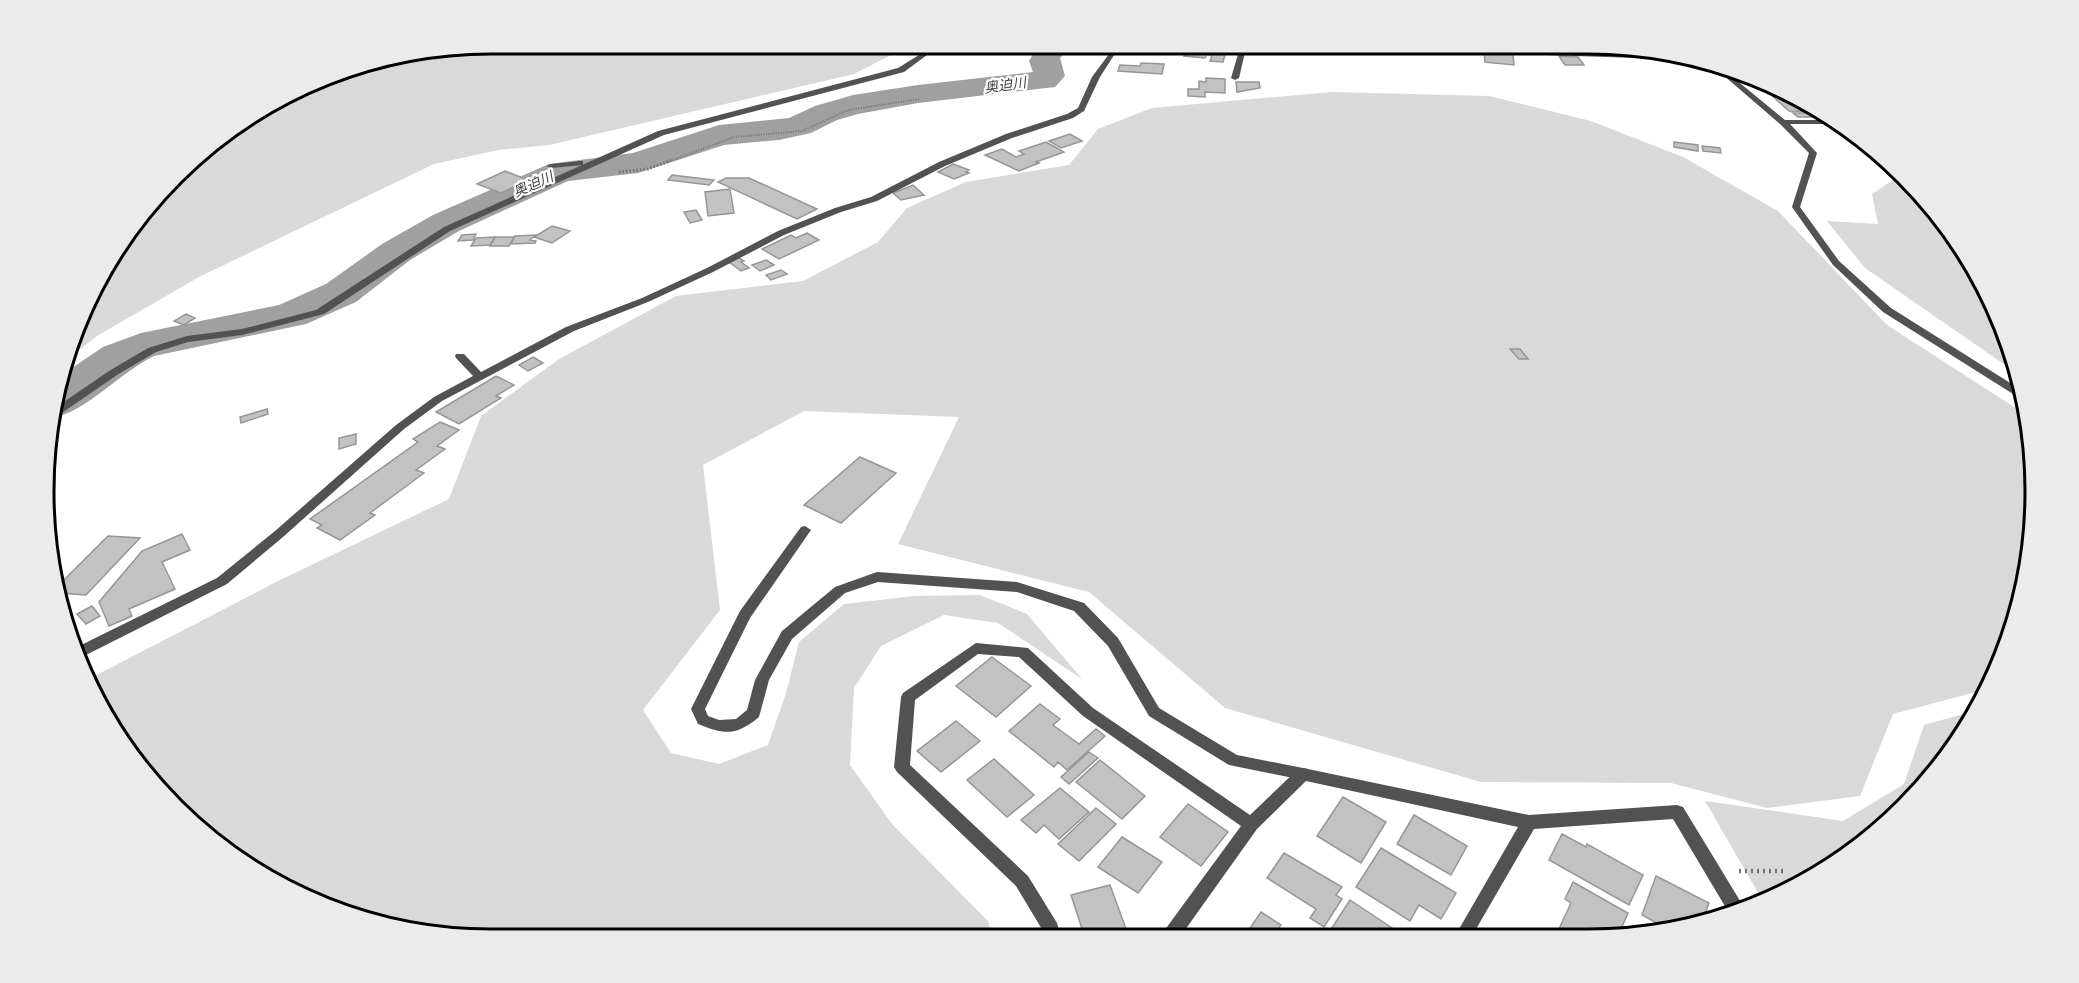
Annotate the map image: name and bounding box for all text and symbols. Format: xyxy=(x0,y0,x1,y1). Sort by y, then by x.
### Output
water label: 奥迫川 xyxy=(983,74,1029,96)
water label: 奥迫川 xyxy=(511,167,557,200)

